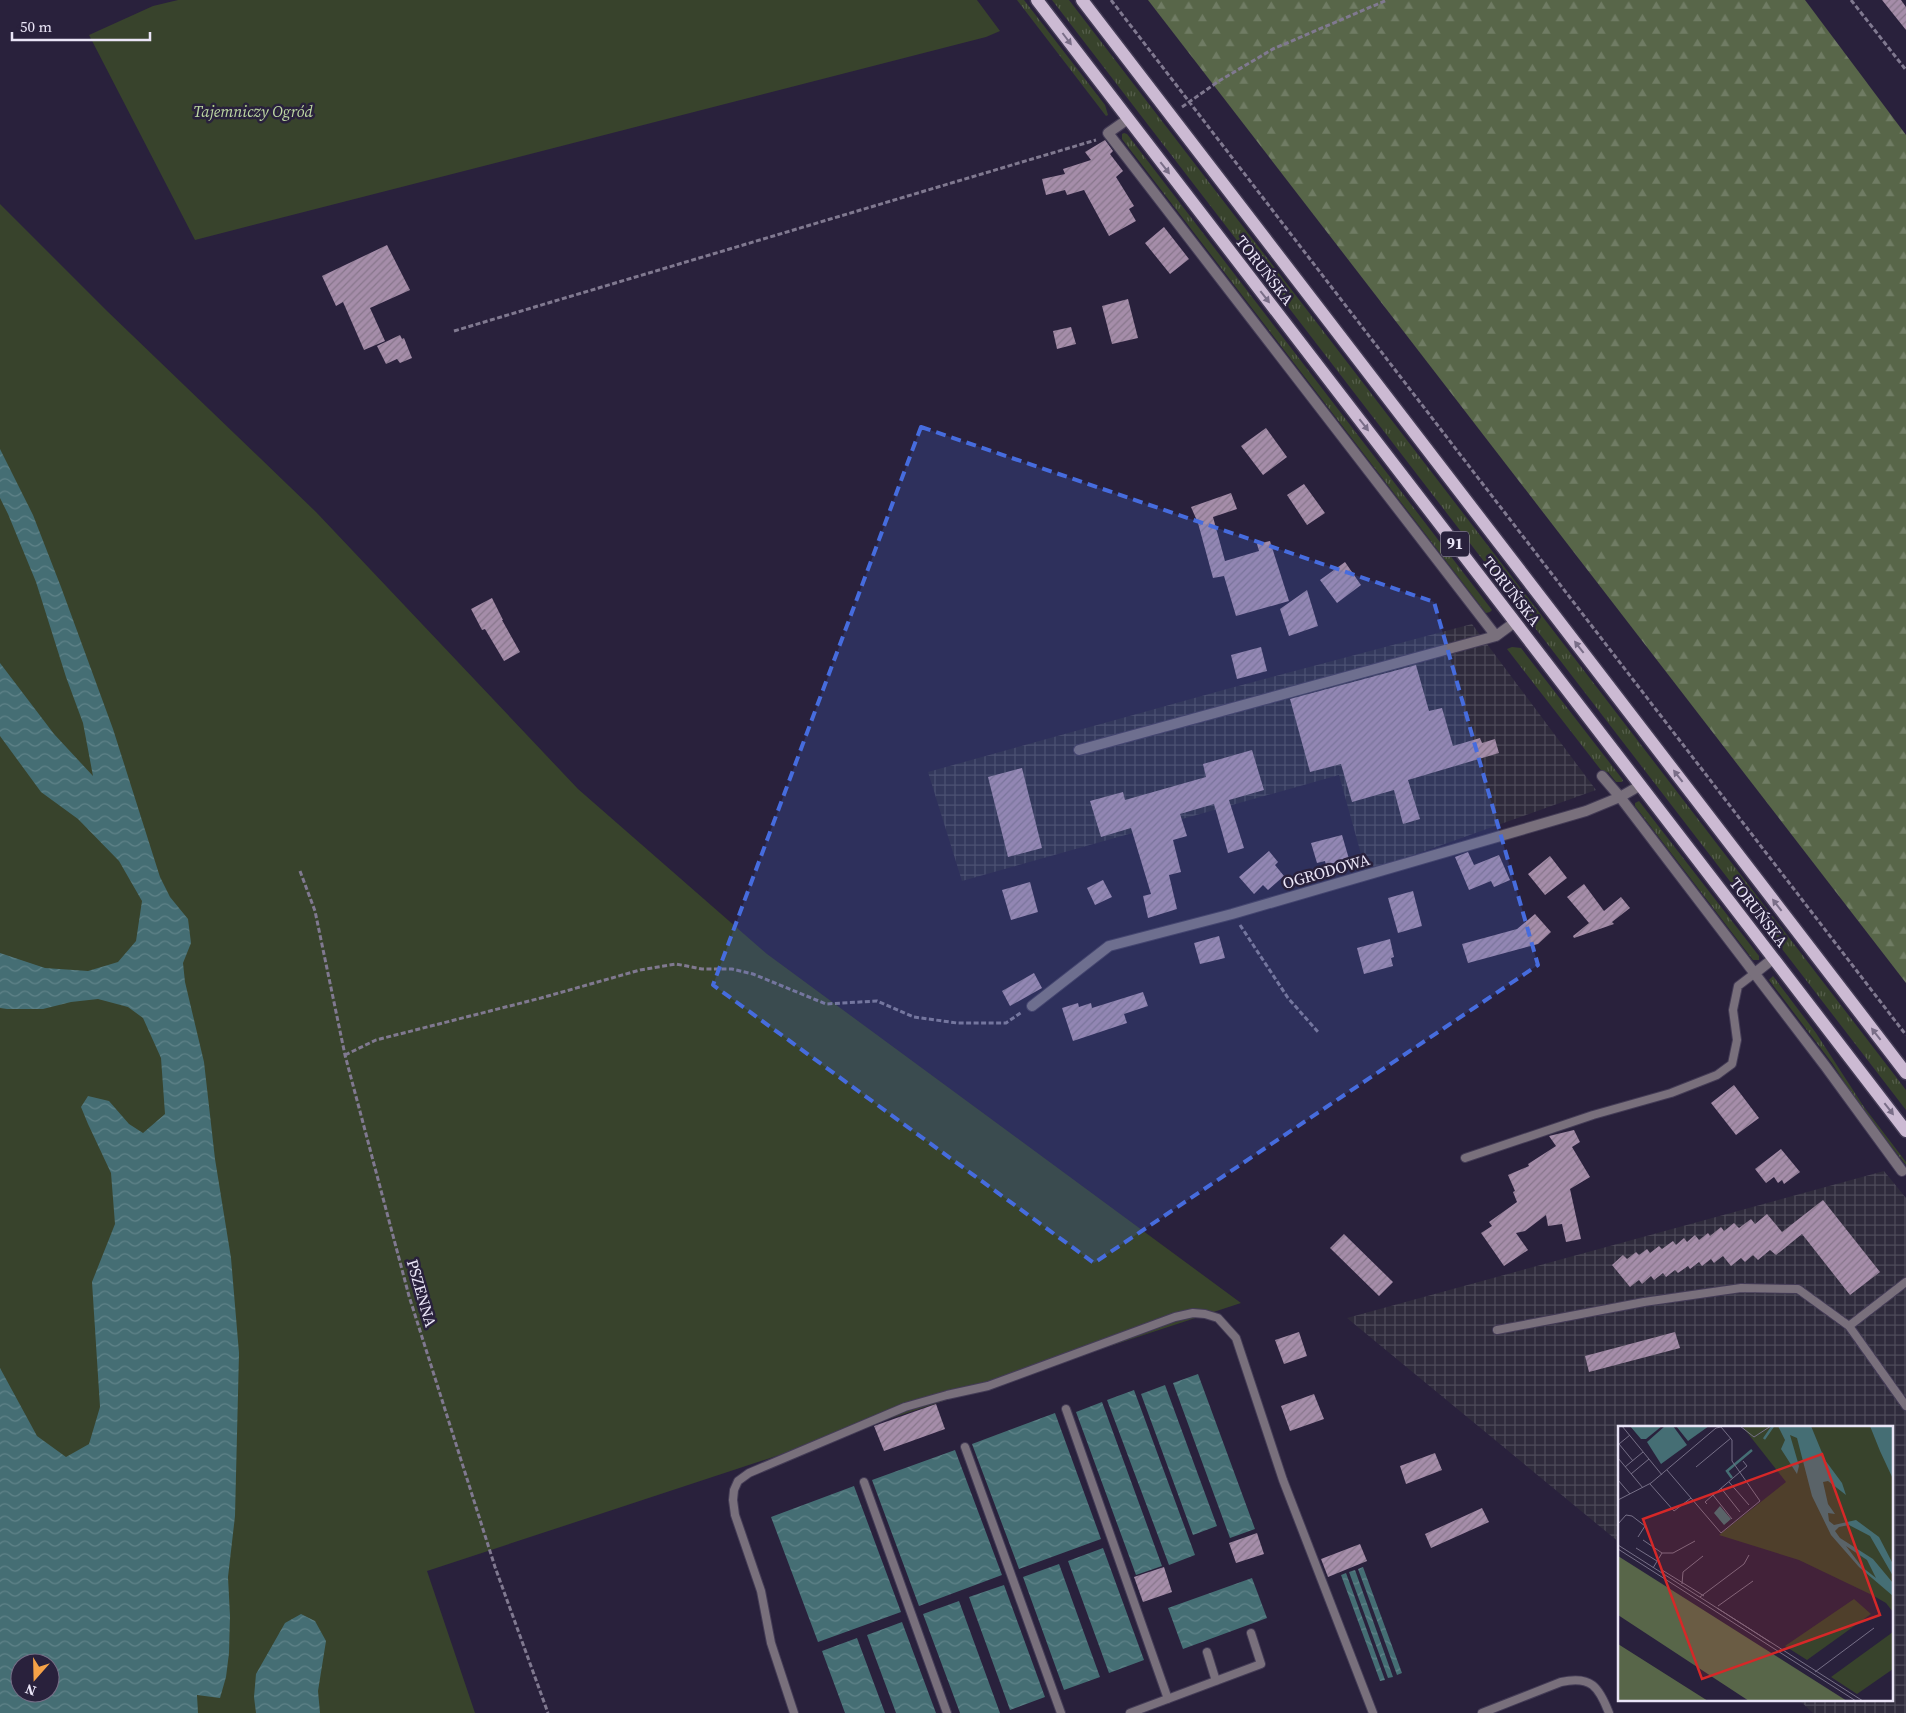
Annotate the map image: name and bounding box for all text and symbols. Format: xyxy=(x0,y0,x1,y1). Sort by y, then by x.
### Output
scale bar xyxy=(12,10,150,42)
text: 50 m xyxy=(20,16,52,37)
one-way arrow xyxy=(1061,32,1072,45)
park label: Tajemniczy Ogród xyxy=(193,100,313,122)
one-way arrow xyxy=(1160,161,1171,174)
street label: TORUŃSKA xyxy=(1231,231,1299,310)
one-way arrow xyxy=(1259,290,1270,303)
one-way arrow xyxy=(1358,418,1369,431)
road number: 91 xyxy=(1441,532,1469,556)
street label: TORUŃSKA xyxy=(1478,552,1546,631)
one-way arrow xyxy=(1574,641,1585,654)
one-way arrow xyxy=(1673,770,1684,783)
street label: OGRODOWA xyxy=(1280,848,1373,894)
street label: TORUŃSKA xyxy=(1725,873,1793,952)
one-way arrow xyxy=(1772,899,1783,912)
one-way arrow xyxy=(1871,1028,1882,1041)
one-way arrow xyxy=(1884,1102,1895,1115)
street label: PSZENNA xyxy=(402,1256,442,1330)
inset map xyxy=(1618,1426,1894,1700)
north arrow xyxy=(10,1653,60,1703)
text: N xyxy=(22,1679,39,1701)

